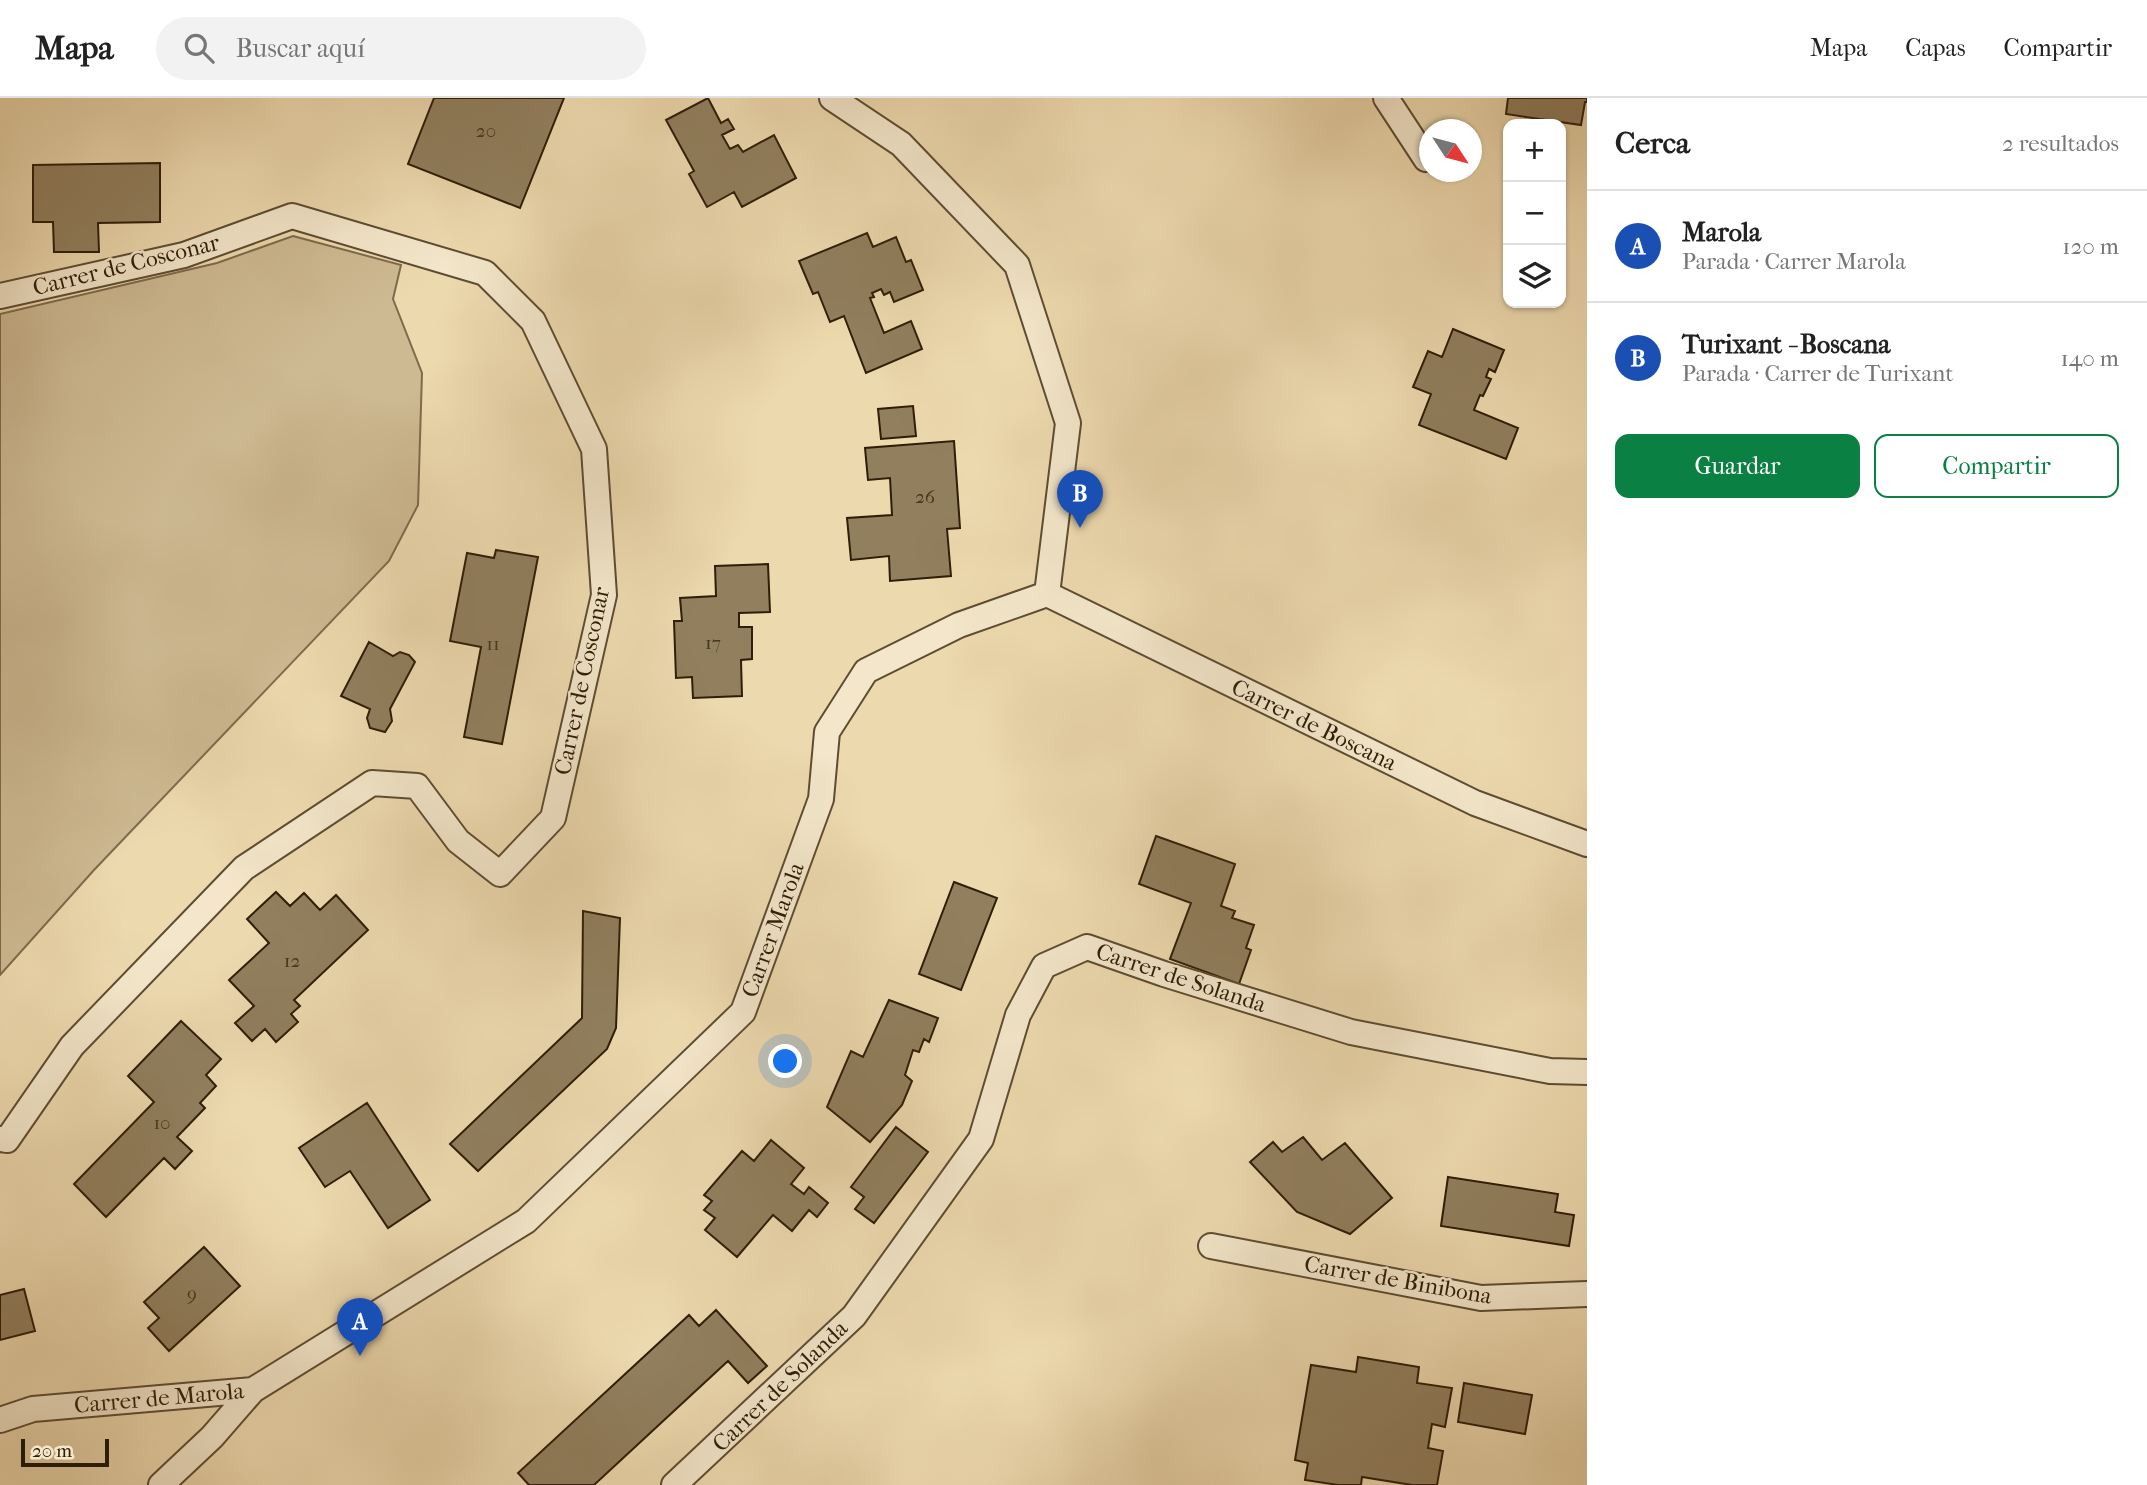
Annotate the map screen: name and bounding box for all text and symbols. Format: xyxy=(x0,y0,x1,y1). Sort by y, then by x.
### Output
search box xyxy=(156,17,646,80)
text: Mapa xyxy=(35,29,114,68)
icon: search xyxy=(180,29,218,67)
text: Buscar aquí xyxy=(236,33,365,64)
text: Mapa xyxy=(1810,34,1867,62)
text: Capas xyxy=(1905,34,1966,62)
text: Compartir xyxy=(2004,34,2112,62)
north arrow xyxy=(1419,119,1482,182)
map controls xyxy=(1503,119,1566,308)
button: + xyxy=(1503,119,1566,182)
house number: 20 xyxy=(476,120,496,142)
text: Cerca xyxy=(1615,126,1690,161)
text: 2 resultados xyxy=(2002,130,2119,157)
button: − xyxy=(1503,182,1566,245)
text: Marola xyxy=(1682,217,1761,248)
street label: Carrer de Cosconar xyxy=(30,229,222,301)
text: A xyxy=(1631,233,1645,260)
text: 120 m xyxy=(2062,233,2119,260)
button: layers xyxy=(1503,245,1566,308)
text: Parada · Carrer Marola xyxy=(1682,248,1906,275)
text: Turixant - Boscana xyxy=(1682,329,1890,360)
text: B xyxy=(1631,345,1645,372)
text: 140 m xyxy=(2060,345,2119,372)
text: Parada · Carrer de Turixant xyxy=(1682,360,1953,387)
button: Guardar xyxy=(1615,434,1860,498)
button: Compartir xyxy=(1874,434,2119,498)
pin: B xyxy=(1057,470,1103,528)
house number: 26 xyxy=(915,486,936,508)
street label: Carrer de Cosconar xyxy=(549,584,615,777)
house number: 17 xyxy=(705,632,721,654)
house number: 11 xyxy=(486,633,500,655)
street label: Carrer de Boscana xyxy=(1227,673,1401,777)
street label: Carrer Marola xyxy=(736,859,810,1001)
street label: Carrer de Solanda xyxy=(1093,938,1270,1018)
house number: 12 xyxy=(284,950,301,972)
your location xyxy=(768,1044,802,1078)
house number: 10 xyxy=(153,1112,171,1134)
street label: Carrer de Binibona xyxy=(1302,1250,1494,1310)
house number: 9 xyxy=(187,1283,197,1305)
pin: A xyxy=(337,1298,383,1356)
street label: Carrer de Solanda xyxy=(707,1314,853,1457)
street label: Carrer de Marola xyxy=(73,1377,245,1419)
scale bar xyxy=(21,1436,108,1468)
text: 20 m xyxy=(32,1440,72,1462)

